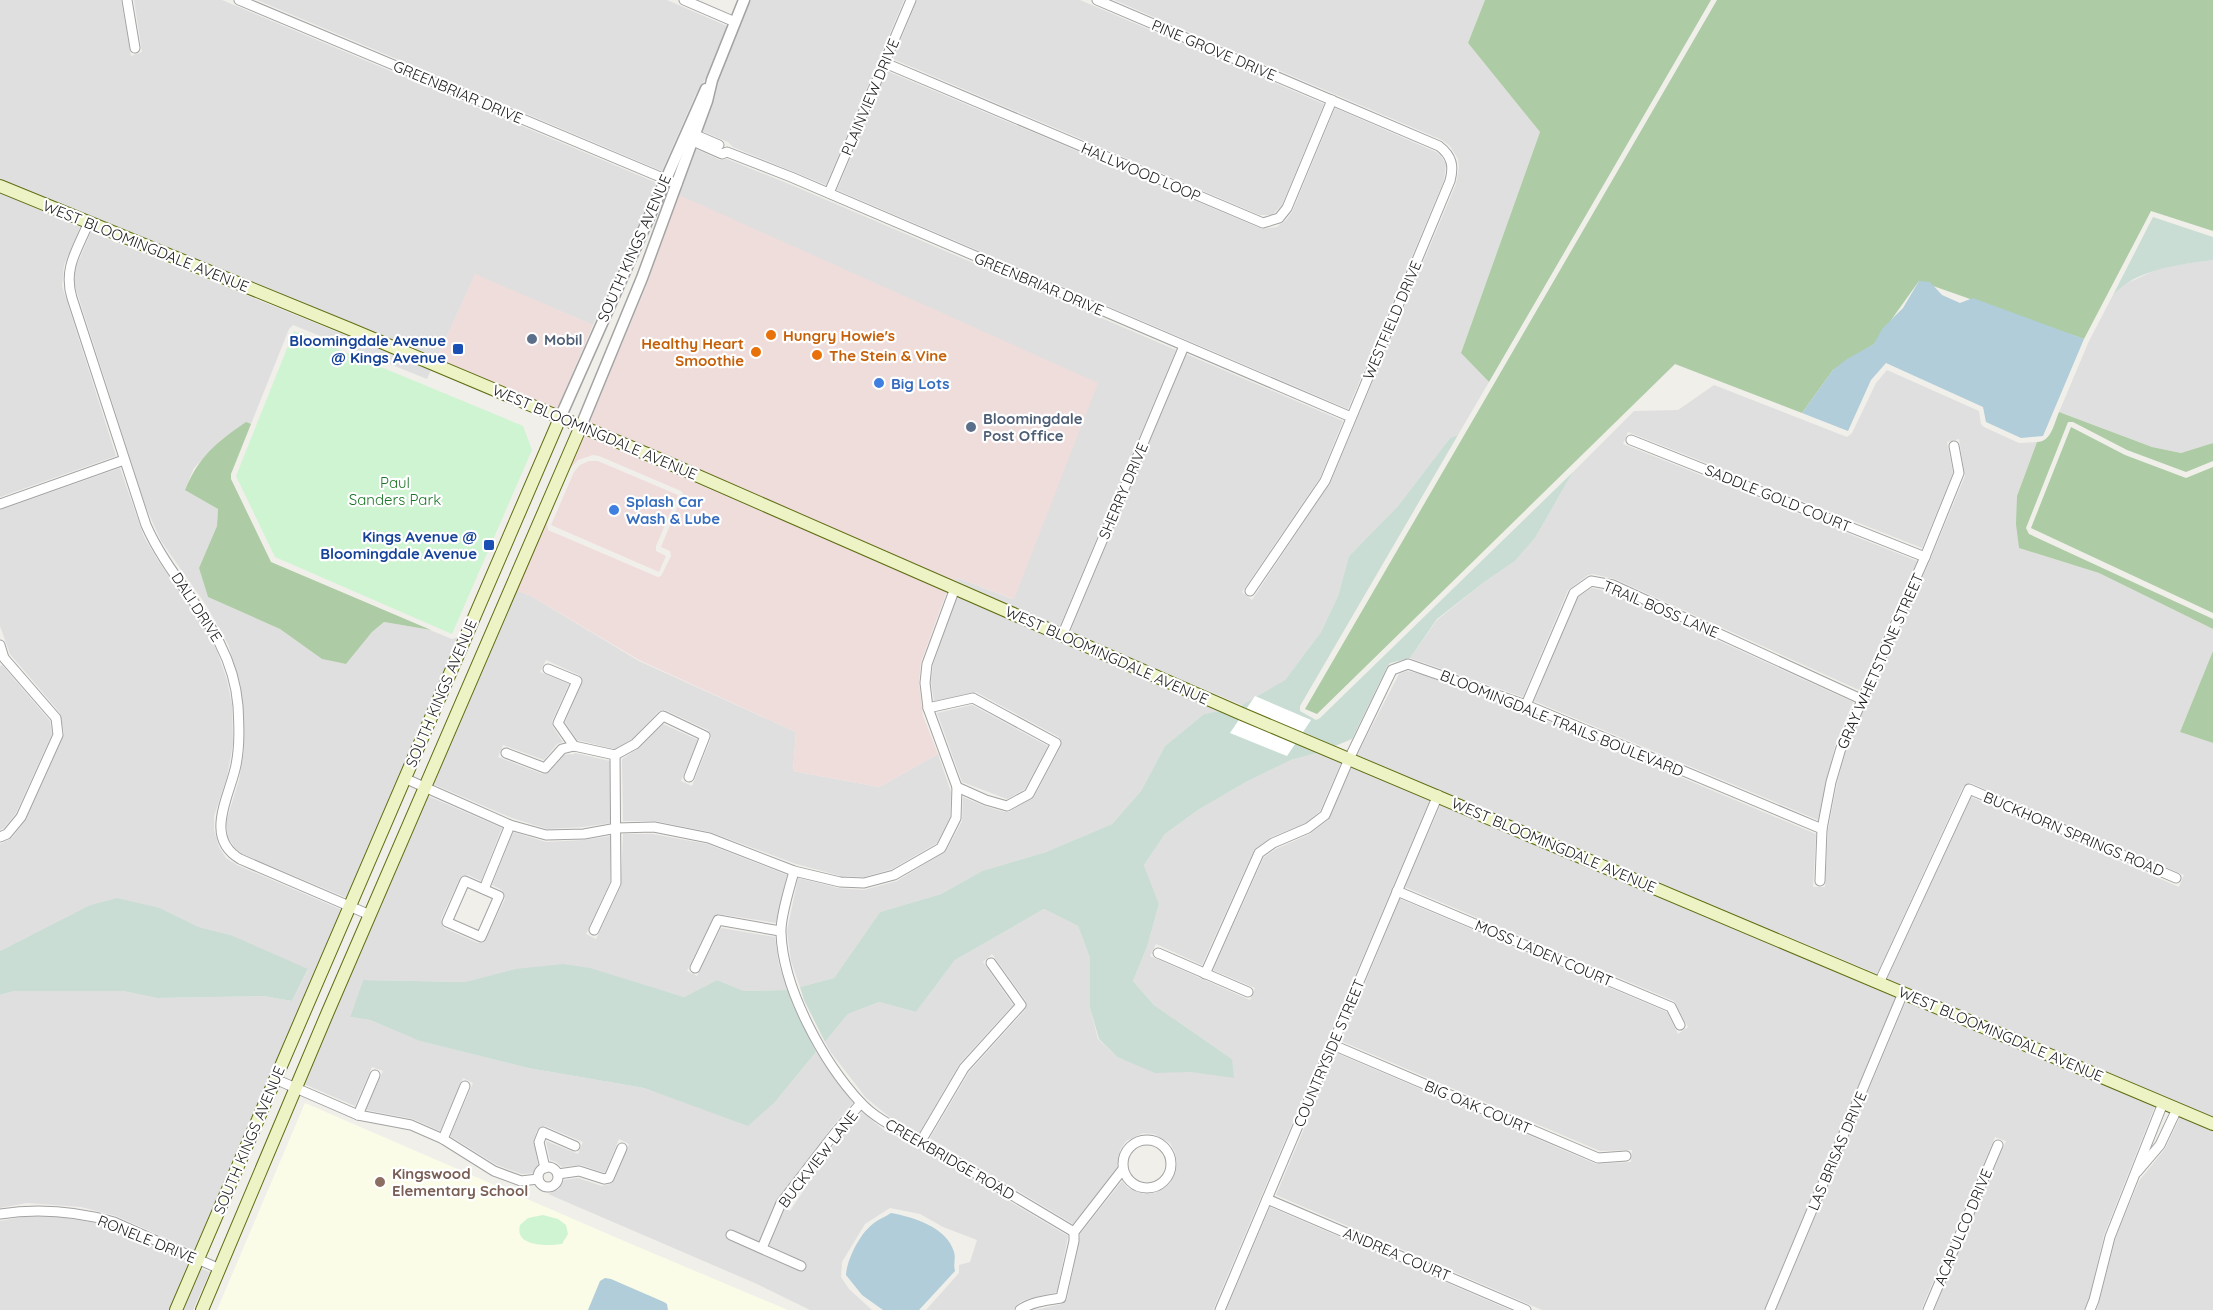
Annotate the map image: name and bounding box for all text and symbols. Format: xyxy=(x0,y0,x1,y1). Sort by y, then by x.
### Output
street label: PINE GROVE DRIVE xyxy=(1149,15,1279,85)
street label: PLAINVIEW DRIVE xyxy=(837,36,903,158)
street label: GREENBRIAR DRIVE xyxy=(390,56,526,128)
street label: HALLWOOD LOOP xyxy=(1078,138,1204,206)
street label: SOUTH KINGS AVENUE xyxy=(593,171,675,325)
street label: WEST BLOOMINGDALE AVENUE xyxy=(40,196,252,296)
street label: GREENBRIAR DRIVE xyxy=(971,248,1107,320)
street label: WESTFIELD DRIVE xyxy=(1358,258,1426,382)
place label: Hungry Howie's xyxy=(783,326,895,345)
marker: Hungry Howie's xyxy=(764,328,778,342)
place label: Mobil xyxy=(544,330,583,349)
place label: Bloomingdale Avenue @ Kings Avenue xyxy=(289,331,446,367)
marker: Mobil xyxy=(525,332,539,346)
place label: Healthy Heart Smoothie xyxy=(641,334,744,370)
marker: Bloomingdale Avenue @ Kings Avenue xyxy=(451,342,465,356)
marker: Healthy Heart Smoothie xyxy=(749,345,763,359)
place label: The Stein & Vine xyxy=(829,346,947,365)
marker: The Stein & Vine xyxy=(810,348,824,362)
place label: Big Lots xyxy=(891,374,950,393)
marker: Big Lots xyxy=(872,376,886,390)
street label: WEST BLOOMINGDALE AVENUE xyxy=(490,380,700,484)
place label: Bloomingdale Post Office xyxy=(983,409,1083,445)
marker: Bloomingdale Post Office xyxy=(964,420,978,434)
street label: SHERRY DRIVE xyxy=(1094,440,1152,542)
street label: SADDLE GOLD COURT xyxy=(1702,460,1854,536)
park label: Paul Sanders Park xyxy=(349,473,441,509)
place label: Splash Car Wash & Lube xyxy=(626,492,720,528)
marker: Splash Car Wash & Lube xyxy=(607,503,621,517)
place label: Kings Avenue @ Bloomingdale Avenue xyxy=(320,527,477,563)
marker: Kings Avenue @ Bloomingdale Avenue xyxy=(482,538,496,552)
street label: DALI DRIVE xyxy=(167,569,227,645)
street label: GRAY WHETSTONE STREET xyxy=(1833,570,1927,752)
street label: TRAIL BOSS LANE xyxy=(1600,576,1722,642)
street label: WEST BLOOMINGDALE AVENUE xyxy=(1002,601,1212,709)
street label: SOUTH KINGS AVENUE xyxy=(401,616,481,770)
street label: BLOOMINGDALE TRAILS BOULEVARD xyxy=(1438,665,1687,781)
street label: BUCKHORN SPRINGS ROAD xyxy=(1981,787,2167,881)
street label: WEST BLOOMINGDALE AVENUE xyxy=(1449,793,1659,897)
street label: MOSS LADEN COURT xyxy=(1472,915,1616,991)
street label: COUNTRYSIDE STREET xyxy=(1289,976,1369,1130)
street label: WEST BLOOMINGDALE AVENUE xyxy=(1896,982,2106,1086)
street label: SOUTH KINGS AVENUE xyxy=(209,1063,289,1217)
street label: BIG OAK COURT xyxy=(1422,1076,1534,1138)
street label: LAS BRISAS DRIVE xyxy=(1803,1089,1871,1213)
street label: BUCKVIEW LANE xyxy=(774,1107,862,1211)
street label: CREEKBRIDGE ROAD xyxy=(882,1114,1018,1204)
place label: Kingswood Elementary School xyxy=(392,1164,528,1200)
street label: ACAPULCO DRIVE xyxy=(1930,1166,1996,1288)
marker: Kingswood Elementary School xyxy=(373,1175,387,1189)
street label: RONELE DRIVE xyxy=(95,1211,199,1267)
street label: ANDREA COURT xyxy=(1341,1223,1453,1285)

